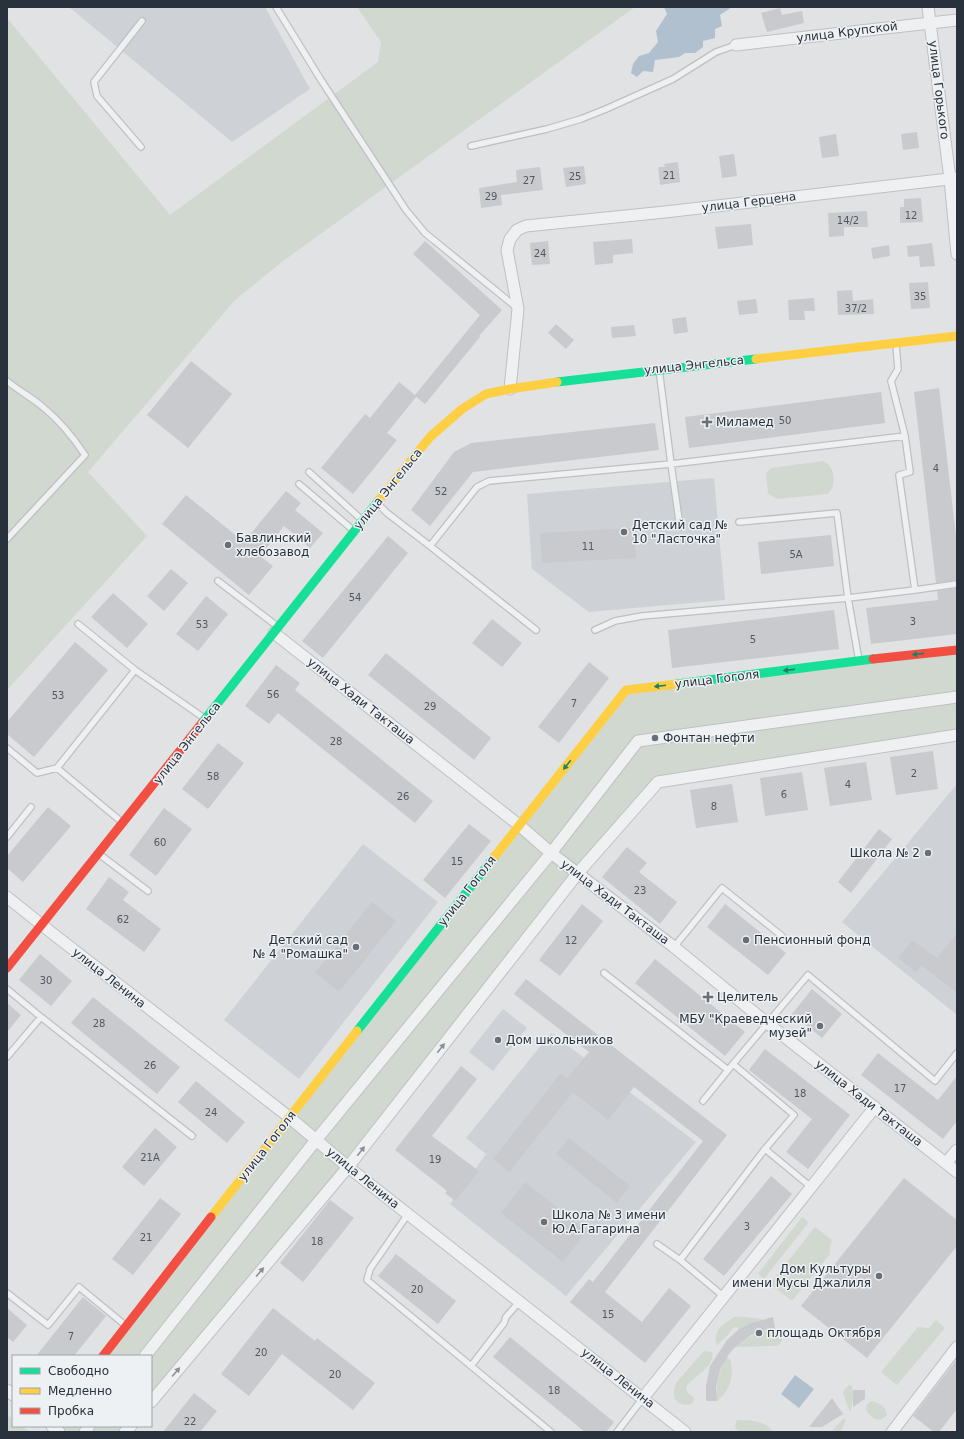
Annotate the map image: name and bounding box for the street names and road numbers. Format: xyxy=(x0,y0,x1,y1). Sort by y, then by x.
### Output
street label: улица Крупской xyxy=(796,19,898,45)
street label: улица Горького xyxy=(926,40,952,140)
street label: улица Герцена xyxy=(701,189,797,215)
street label: улица Энгельса xyxy=(643,353,745,377)
street label: улица Энгельса xyxy=(351,446,425,532)
street label: улица Хади Такташа xyxy=(305,655,417,747)
street label: улица Гоголя xyxy=(674,667,760,691)
street label: улица Энгельса xyxy=(151,699,223,787)
street label: улица Гоголя xyxy=(435,853,499,929)
street label: улица Хади Такташа xyxy=(558,857,672,947)
street label: улица Ленина xyxy=(70,945,148,1011)
street label: улица Хади Такташа xyxy=(813,1057,925,1149)
street label: улица Гоголя xyxy=(235,1108,299,1184)
street label: улица Ленина xyxy=(324,1145,402,1211)
street label: улица Ленина xyxy=(579,1345,657,1411)

